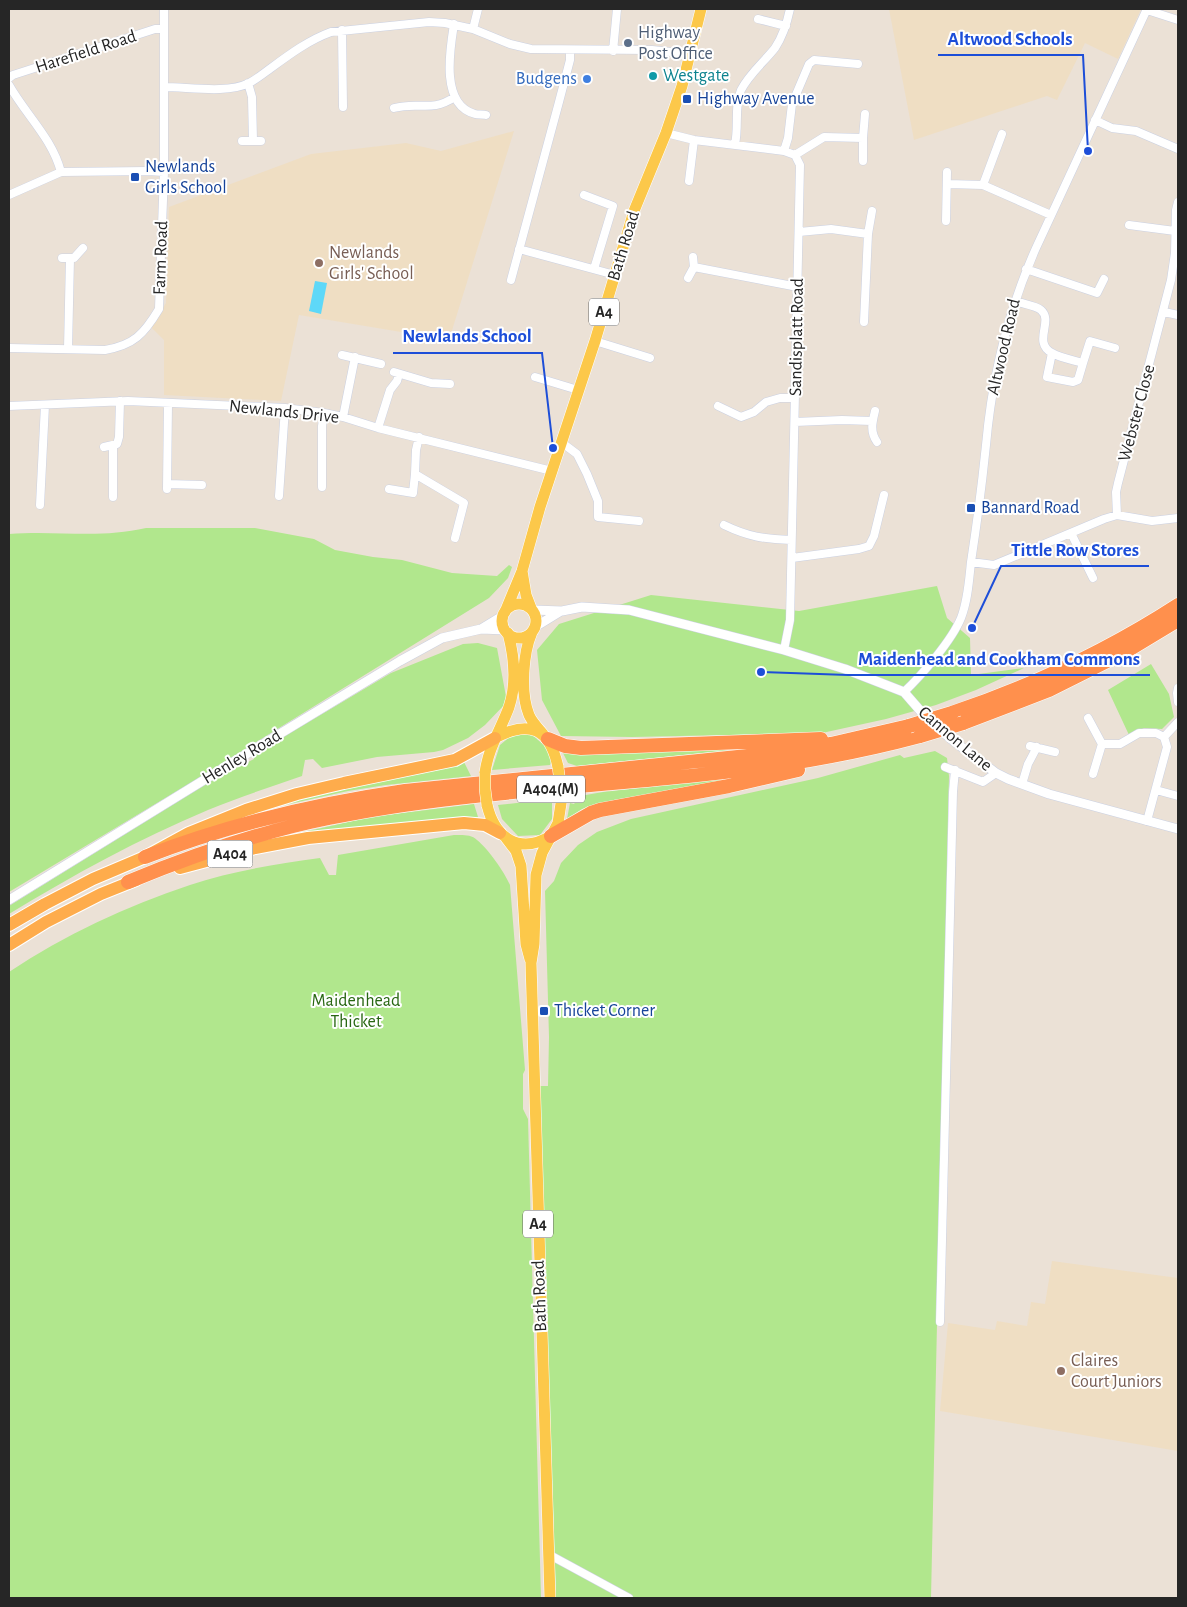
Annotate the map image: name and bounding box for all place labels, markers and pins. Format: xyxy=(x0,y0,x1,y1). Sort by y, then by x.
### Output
callout: Altwood Schools xyxy=(938,21,1083,55)
place label: Highway Post Office xyxy=(638,24,713,63)
marker: Highway Post Office xyxy=(622,37,634,49)
place label: Westgate xyxy=(663,67,729,85)
place label: Budgens xyxy=(516,70,577,88)
marker: Westgate xyxy=(647,70,659,82)
marker: Budgens xyxy=(581,73,593,85)
place label: Highway Avenue xyxy=(697,90,815,108)
marker: Highway Avenue xyxy=(681,93,693,105)
place label: Newlands Girls School xyxy=(145,158,227,197)
marker: Newlands Girls School xyxy=(129,171,141,183)
place label: Newlands Girls' School xyxy=(329,244,414,283)
marker: Newlands Girls' School xyxy=(313,257,325,269)
callout: Newlands School xyxy=(393,319,542,353)
place label: Bannard Road xyxy=(981,499,1079,517)
marker: Bannard Road xyxy=(965,502,977,514)
callout: Tittle Row Stores xyxy=(1001,532,1149,566)
callout: Maidenhead and Cookham Commons xyxy=(848,641,1150,675)
place label: Thicket Corner xyxy=(554,1002,655,1020)
marker: Thicket Corner xyxy=(538,1005,550,1017)
place label: Claires Court Juniors xyxy=(1071,1352,1162,1391)
marker: Claires Court Juniors xyxy=(1055,1365,1067,1377)

